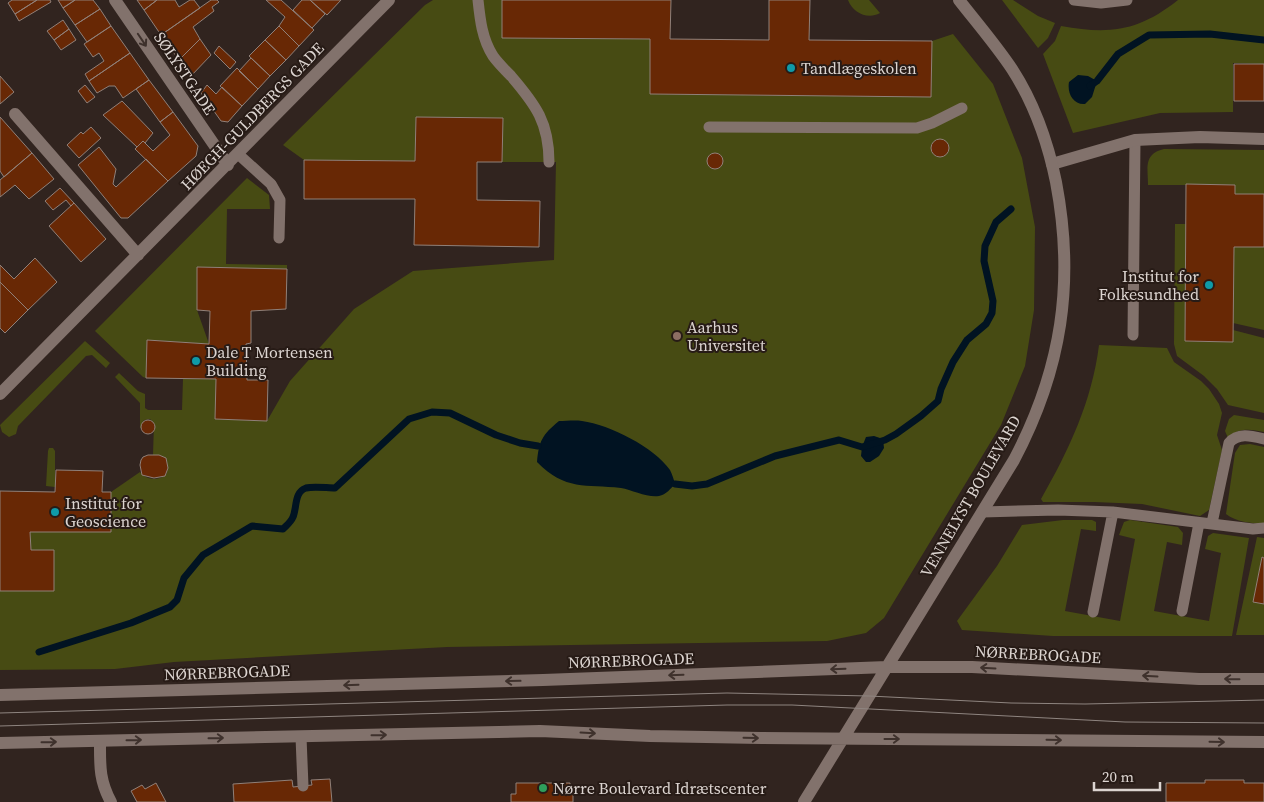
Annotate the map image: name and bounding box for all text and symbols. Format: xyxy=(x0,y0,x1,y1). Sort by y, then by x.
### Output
street label: SØLYSTGADE xyxy=(149,27,221,119)
one-way arrow xyxy=(137,33,147,47)
street label: HØEGH-GULDBERGS GADE xyxy=(176,37,329,195)
place label: Tandlægeskolen xyxy=(801,57,917,79)
marker: Tandlægeskolen xyxy=(785,62,797,74)
place label: Institut for Folkesundhed xyxy=(1099,265,1199,305)
marker: Institut for Folkesundhed xyxy=(1203,279,1215,291)
place label: Aarhus Universitet xyxy=(687,316,766,356)
marker: Aarhus Universitet xyxy=(671,330,683,342)
place label: Dale T Mortensen Building xyxy=(206,341,333,381)
marker: Dale T Mortensen Building xyxy=(190,355,202,367)
street label: VENNELYST BOULEVARD xyxy=(915,411,1025,581)
place label: Institut for Geoscience xyxy=(65,492,146,532)
marker: Institut for Geoscience xyxy=(49,506,61,518)
street label: NØRREBROGADE xyxy=(975,640,1102,668)
street label: NØRREBROGADE xyxy=(568,647,695,673)
street label: NØRREBROGADE xyxy=(164,659,291,685)
one-way arrow xyxy=(980,663,996,672)
one-way arrow xyxy=(830,664,846,673)
one-way arrow xyxy=(668,670,684,679)
one-way arrow xyxy=(1143,672,1159,681)
one-way arrow xyxy=(1224,674,1240,684)
one-way arrow xyxy=(505,676,521,685)
one-way arrow xyxy=(343,680,359,689)
one-way arrow xyxy=(580,729,596,738)
one-way arrow xyxy=(371,730,387,739)
one-way arrow xyxy=(742,733,758,743)
one-way arrow xyxy=(208,734,224,743)
one-way arrow xyxy=(883,734,899,744)
one-way arrow xyxy=(125,735,141,745)
one-way arrow xyxy=(1046,735,1062,745)
one-way arrow xyxy=(40,737,56,747)
one-way arrow xyxy=(1208,737,1224,747)
scale bar xyxy=(1094,760,1160,792)
text: 20 m xyxy=(1102,766,1134,787)
place label: Nørre Boulevard Idrætscenter xyxy=(553,777,767,799)
marker: Nørre Boulevard Idrætscenter xyxy=(537,782,549,794)

